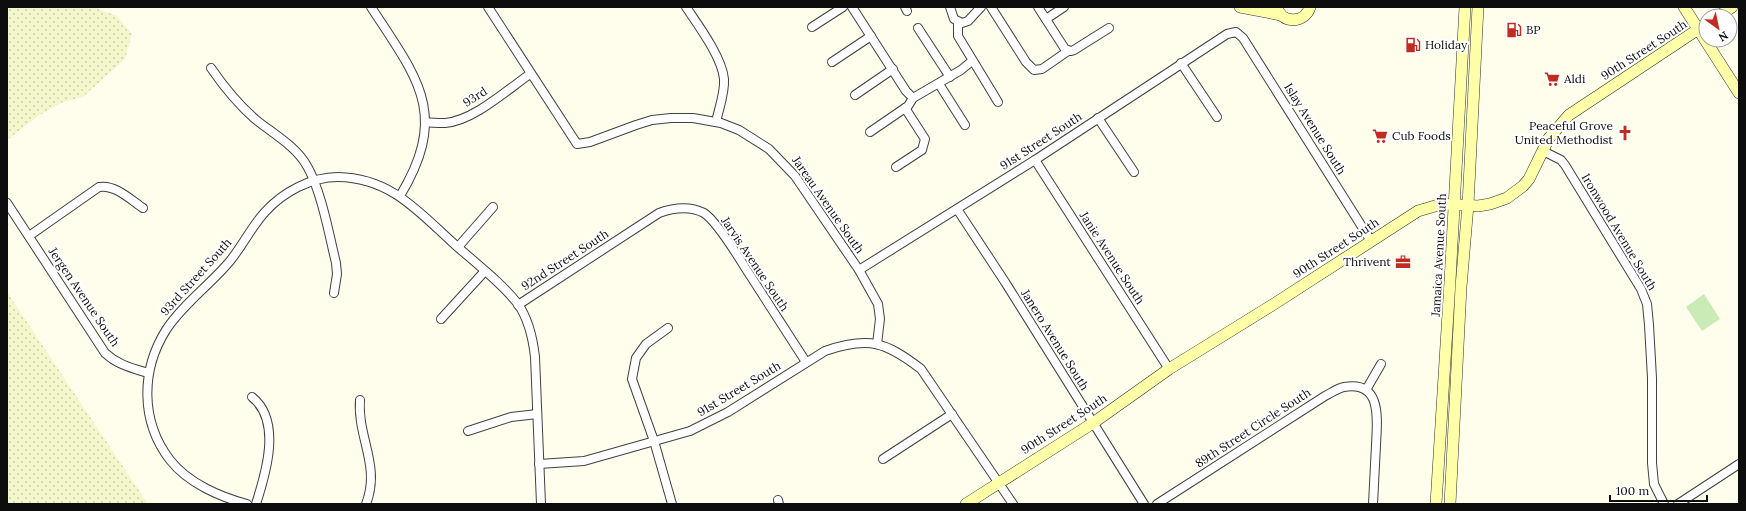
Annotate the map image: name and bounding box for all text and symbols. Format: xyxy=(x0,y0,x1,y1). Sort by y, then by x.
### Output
north arrow xyxy=(1698,8,1738,48)
street label: 90th Street South xyxy=(1598,16,1689,83)
fuel station icon: BP xyxy=(1505,21,1523,39)
place label: BP xyxy=(1526,22,1541,37)
text: N xyxy=(1716,28,1731,45)
fuel station icon: Holiday xyxy=(1404,36,1422,54)
place label: Holiday xyxy=(1425,37,1468,52)
supermarket icon: Aldi xyxy=(1543,70,1561,88)
place label: Aldi xyxy=(1563,71,1585,86)
street label: Islay Avenue South xyxy=(1281,80,1350,177)
street label: 93rd xyxy=(460,83,490,110)
street label: 91st Street South xyxy=(997,109,1085,173)
place label: Peaceful Grove United Methodist xyxy=(1515,118,1613,147)
church icon: Peaceful Grove United Methodist xyxy=(1616,124,1634,142)
supermarket icon: Cub Foods xyxy=(1371,127,1389,145)
place label: Cub Foods xyxy=(1392,128,1451,143)
street label: Jareau Avenue South xyxy=(789,152,868,256)
street label: Ironwood Avenue South xyxy=(1579,171,1660,293)
street label: Jamaica Avenue South xyxy=(1428,193,1449,318)
street label: Janie Avenue South xyxy=(1076,208,1148,307)
street label: Jarvis Avenue South xyxy=(718,213,793,314)
street label: 90th Street South xyxy=(1290,214,1381,281)
street label: 92nd Street South xyxy=(518,226,611,293)
street label: 93rd Street South xyxy=(157,235,234,318)
street label: Jergen Avenue South xyxy=(45,244,123,349)
office icon: Thrivent xyxy=(1394,253,1412,271)
place label: Thrivent xyxy=(1343,254,1391,269)
street label: Janero Avenue South xyxy=(1018,286,1093,393)
street label: 91st Street South xyxy=(694,358,783,419)
street label: 89th Street Circle South xyxy=(1192,385,1313,471)
street label: 90th Street South xyxy=(1018,390,1109,457)
scale bar xyxy=(1610,477,1707,503)
text: 100 m xyxy=(1616,483,1649,498)

